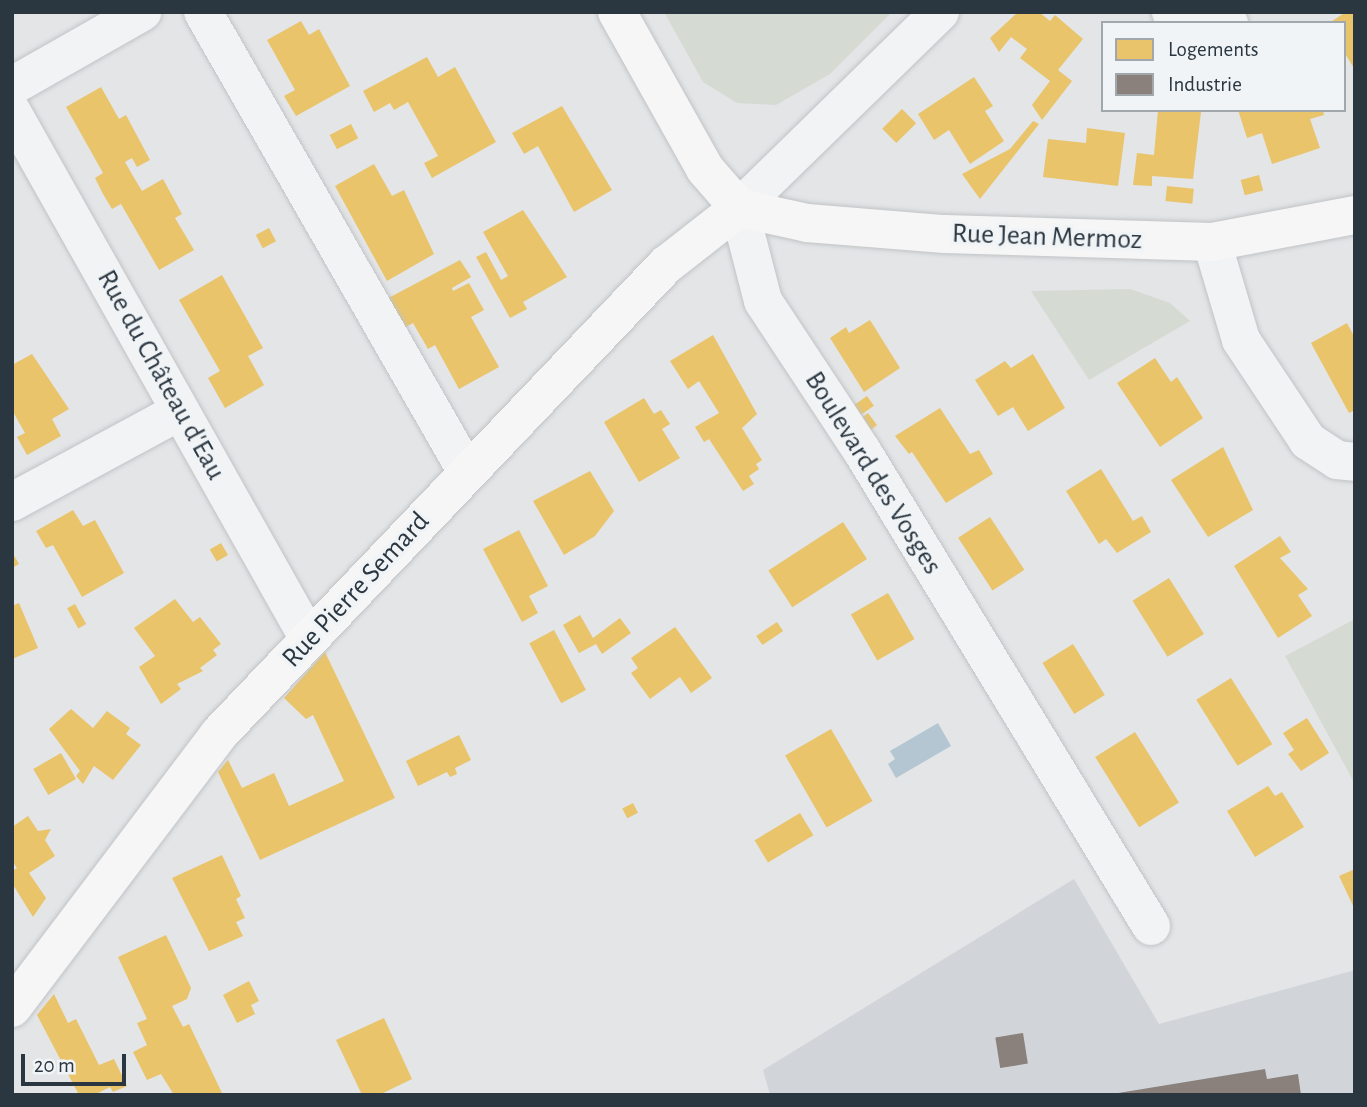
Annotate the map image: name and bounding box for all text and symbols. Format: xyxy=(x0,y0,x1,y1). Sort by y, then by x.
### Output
legend xyxy=(1101,21,1346,112)
text: Logements xyxy=(1168,39,1258,60)
text: Industrie xyxy=(1168,74,1242,95)
street label: Rue Jean Mermoz xyxy=(951,217,1143,257)
street label: Rue du Château d'Eau xyxy=(89,264,233,486)
street label: Boulevard des Vosges xyxy=(797,365,949,581)
street label: Rue Pierre Semard xyxy=(275,505,437,675)
scale bar xyxy=(24,1040,130,1084)
text: 20 m xyxy=(34,1055,75,1076)

